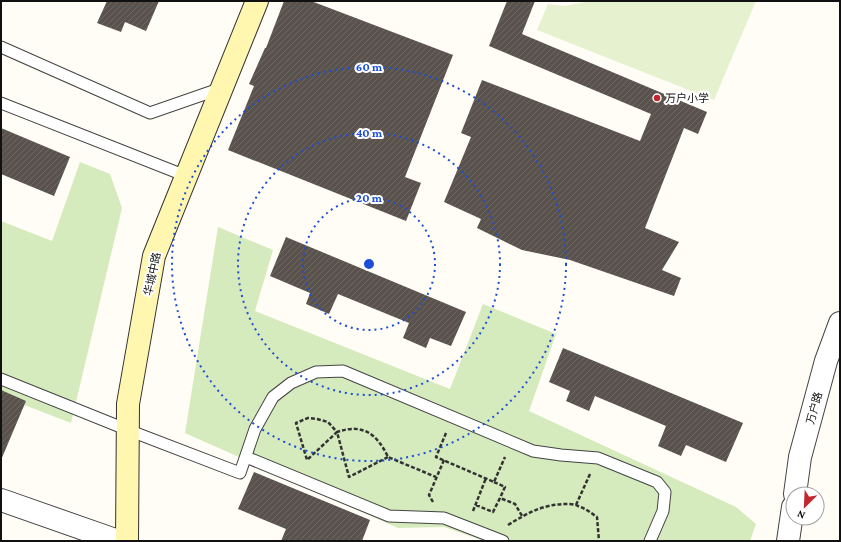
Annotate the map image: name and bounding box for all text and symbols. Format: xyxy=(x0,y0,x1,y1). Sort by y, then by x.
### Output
text: 60 m xyxy=(356,60,383,74)
place label: 万户小学 xyxy=(665,92,709,104)
marker: 万户小学 xyxy=(652,93,662,103)
text: 40 m xyxy=(356,126,383,140)
text: 20 m xyxy=(356,191,383,205)
street label: 华城中路 xyxy=(142,251,162,297)
centre of rings xyxy=(362,257,376,271)
street label: 万户路 xyxy=(804,391,824,425)
north arrow xyxy=(785,486,825,526)
text: N xyxy=(795,508,807,522)

